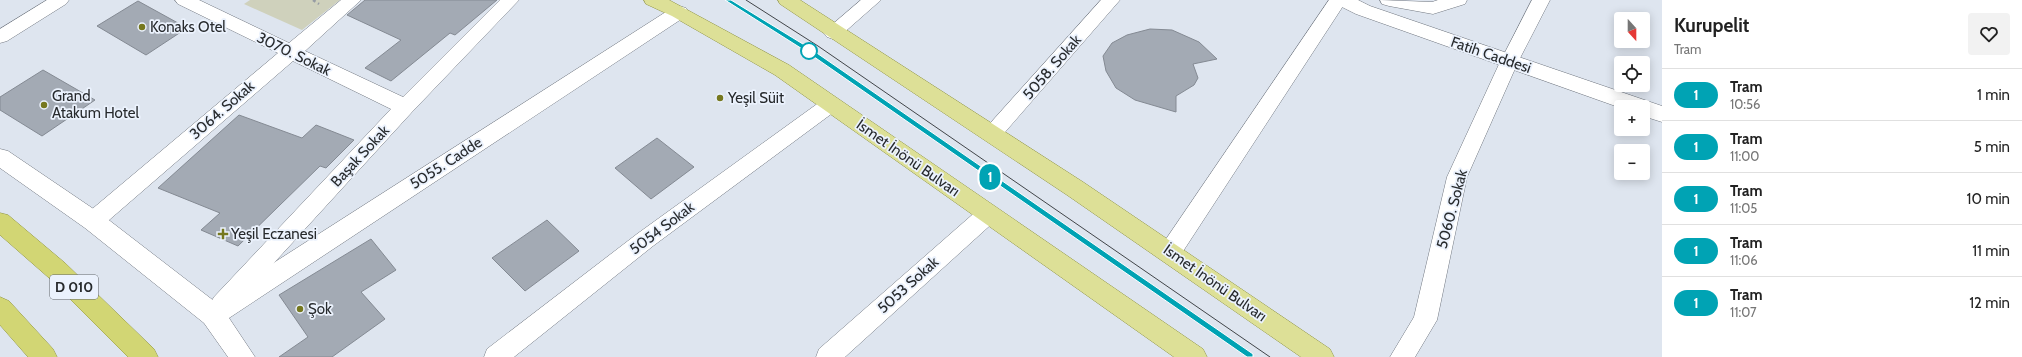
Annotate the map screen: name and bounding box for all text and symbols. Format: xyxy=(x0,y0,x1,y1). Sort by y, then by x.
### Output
north arrow xyxy=(1614,12,1650,48)
map controls xyxy=(1614,12,1650,180)
button: heart xyxy=(1968,13,2010,55)
text: Kurupelit xyxy=(1674,14,1749,37)
place label: Konaks Otel xyxy=(150,18,226,36)
marker: Konaks Otel xyxy=(137,22,147,32)
street label: 3070. Sokak xyxy=(254,28,334,80)
street label: 5058. Sokak xyxy=(1019,31,1085,103)
street label: Fatih Caddesi xyxy=(1448,33,1534,77)
text: Tram xyxy=(1674,41,1701,57)
unlabelled marker xyxy=(800,42,818,60)
button: locate xyxy=(1614,56,1650,92)
street label: 3064. Sokak xyxy=(186,77,258,143)
text: Tram xyxy=(1730,78,1762,96)
text: 1 xyxy=(1693,86,1699,104)
text: 1 min xyxy=(1977,86,2010,104)
place label: Grand Atakum Hotel xyxy=(52,87,139,122)
place label: Yeşil Süit xyxy=(727,89,784,107)
marker: Yeşil Süit xyxy=(715,93,725,103)
text: 10:56 xyxy=(1730,96,1760,112)
marker: Grand Atakum Hotel xyxy=(39,100,49,110)
button: + xyxy=(1614,100,1650,136)
street label: İsmet İnönü Bulvarı xyxy=(853,115,964,200)
street label: Başak Sokak xyxy=(327,121,393,190)
text: Tram xyxy=(1730,130,1762,148)
street label: 5055. Cadde xyxy=(407,133,486,193)
text: 1 xyxy=(1693,138,1699,156)
text: 5 min xyxy=(1974,138,2010,156)
button: − xyxy=(1614,144,1650,180)
text: 11:00 xyxy=(1730,148,1759,164)
line badge: 1 xyxy=(977,164,1003,190)
street label: 5060. Sokak xyxy=(1433,167,1471,251)
text: 1 xyxy=(987,168,993,186)
text: Tram xyxy=(1730,182,1762,200)
text: 1 xyxy=(1693,190,1699,208)
text: 10 min xyxy=(1967,190,2010,208)
street label: 5054 Sokak xyxy=(626,198,698,258)
text: 11:05 xyxy=(1730,200,1757,216)
place label: Yeşil Eczanesi xyxy=(230,225,317,243)
marker: Yeşil Eczanesi xyxy=(218,229,228,239)
text: Tram xyxy=(1730,234,1762,252)
street label: İsmet İnönü Bulvarı xyxy=(1160,240,1271,325)
text: 1 xyxy=(1693,242,1699,260)
text: 11 min xyxy=(1972,242,2010,260)
text: 11:06 xyxy=(1730,252,1758,268)
street label: 5053 Sokak xyxy=(874,253,942,317)
road number: D 010 xyxy=(50,275,98,299)
text: Tram xyxy=(1730,286,1762,304)
text: 1 xyxy=(1693,294,1699,312)
text: 12 min xyxy=(1969,294,2010,312)
place label: Şok xyxy=(308,300,332,318)
marker: Şok xyxy=(295,304,305,314)
text: 11:07 xyxy=(1730,304,1757,320)

